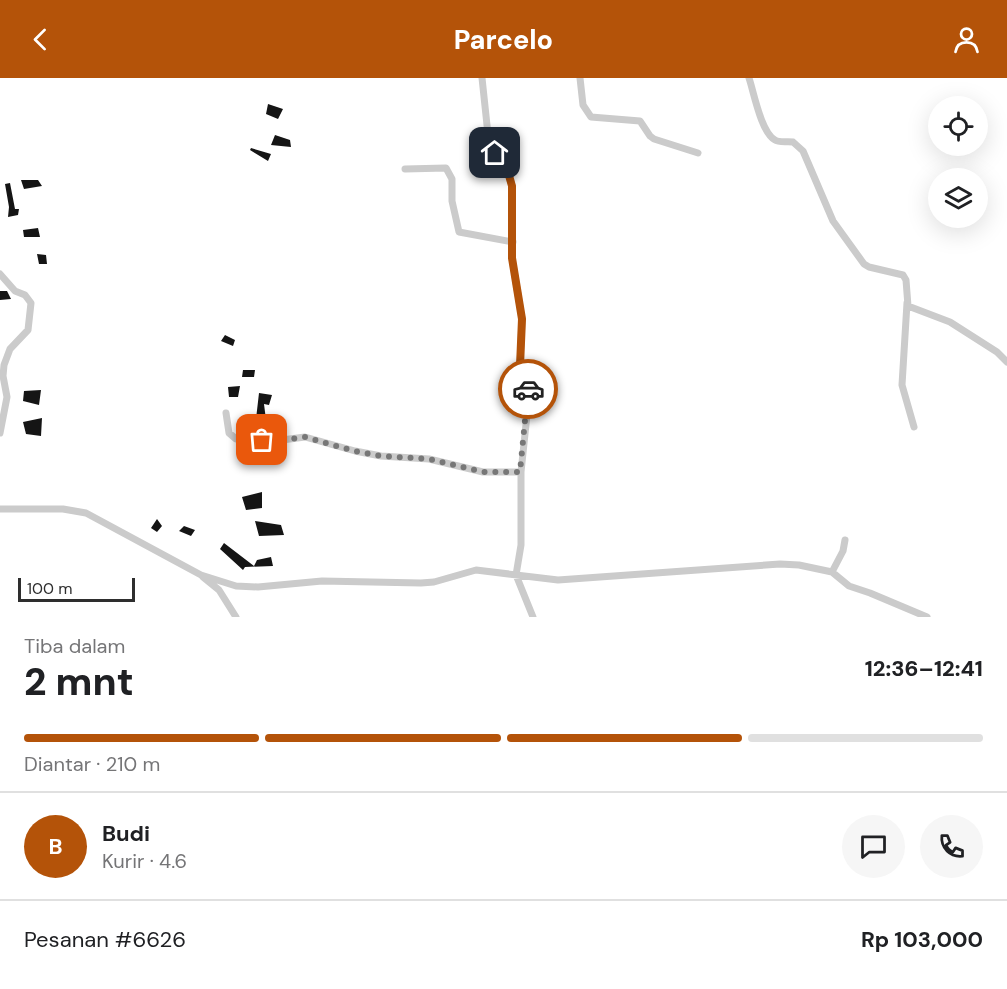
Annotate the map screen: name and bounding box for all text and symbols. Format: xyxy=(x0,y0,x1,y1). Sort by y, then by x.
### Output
text: Parcelo xyxy=(454,22,553,57)
icon: back xyxy=(24,23,57,56)
icon: person xyxy=(950,23,983,56)
map controls xyxy=(928,96,988,228)
button: locate xyxy=(928,96,988,156)
pin xyxy=(469,127,520,178)
icon: home xyxy=(478,136,511,169)
button: layers xyxy=(928,168,988,228)
courier xyxy=(498,359,558,419)
icon: car xyxy=(512,373,545,406)
pin xyxy=(236,414,287,465)
icon: bag xyxy=(245,423,278,456)
scale bar xyxy=(18,575,135,602)
text: 100 m xyxy=(27,578,72,599)
text: Tiba dalam xyxy=(24,633,125,659)
text: 12:36–12:41 xyxy=(865,654,983,683)
text: 2 mnt xyxy=(24,656,134,707)
text: Diantar · 210 m xyxy=(24,751,160,777)
button: chat xyxy=(842,815,905,878)
button: phone xyxy=(920,815,983,878)
text: Budi xyxy=(102,819,150,848)
text: B xyxy=(48,832,63,861)
text: Kurir · 4.6 xyxy=(102,848,187,874)
text: Pesanan #6626 xyxy=(24,925,186,954)
text: Rp 103,000 xyxy=(861,925,983,954)

